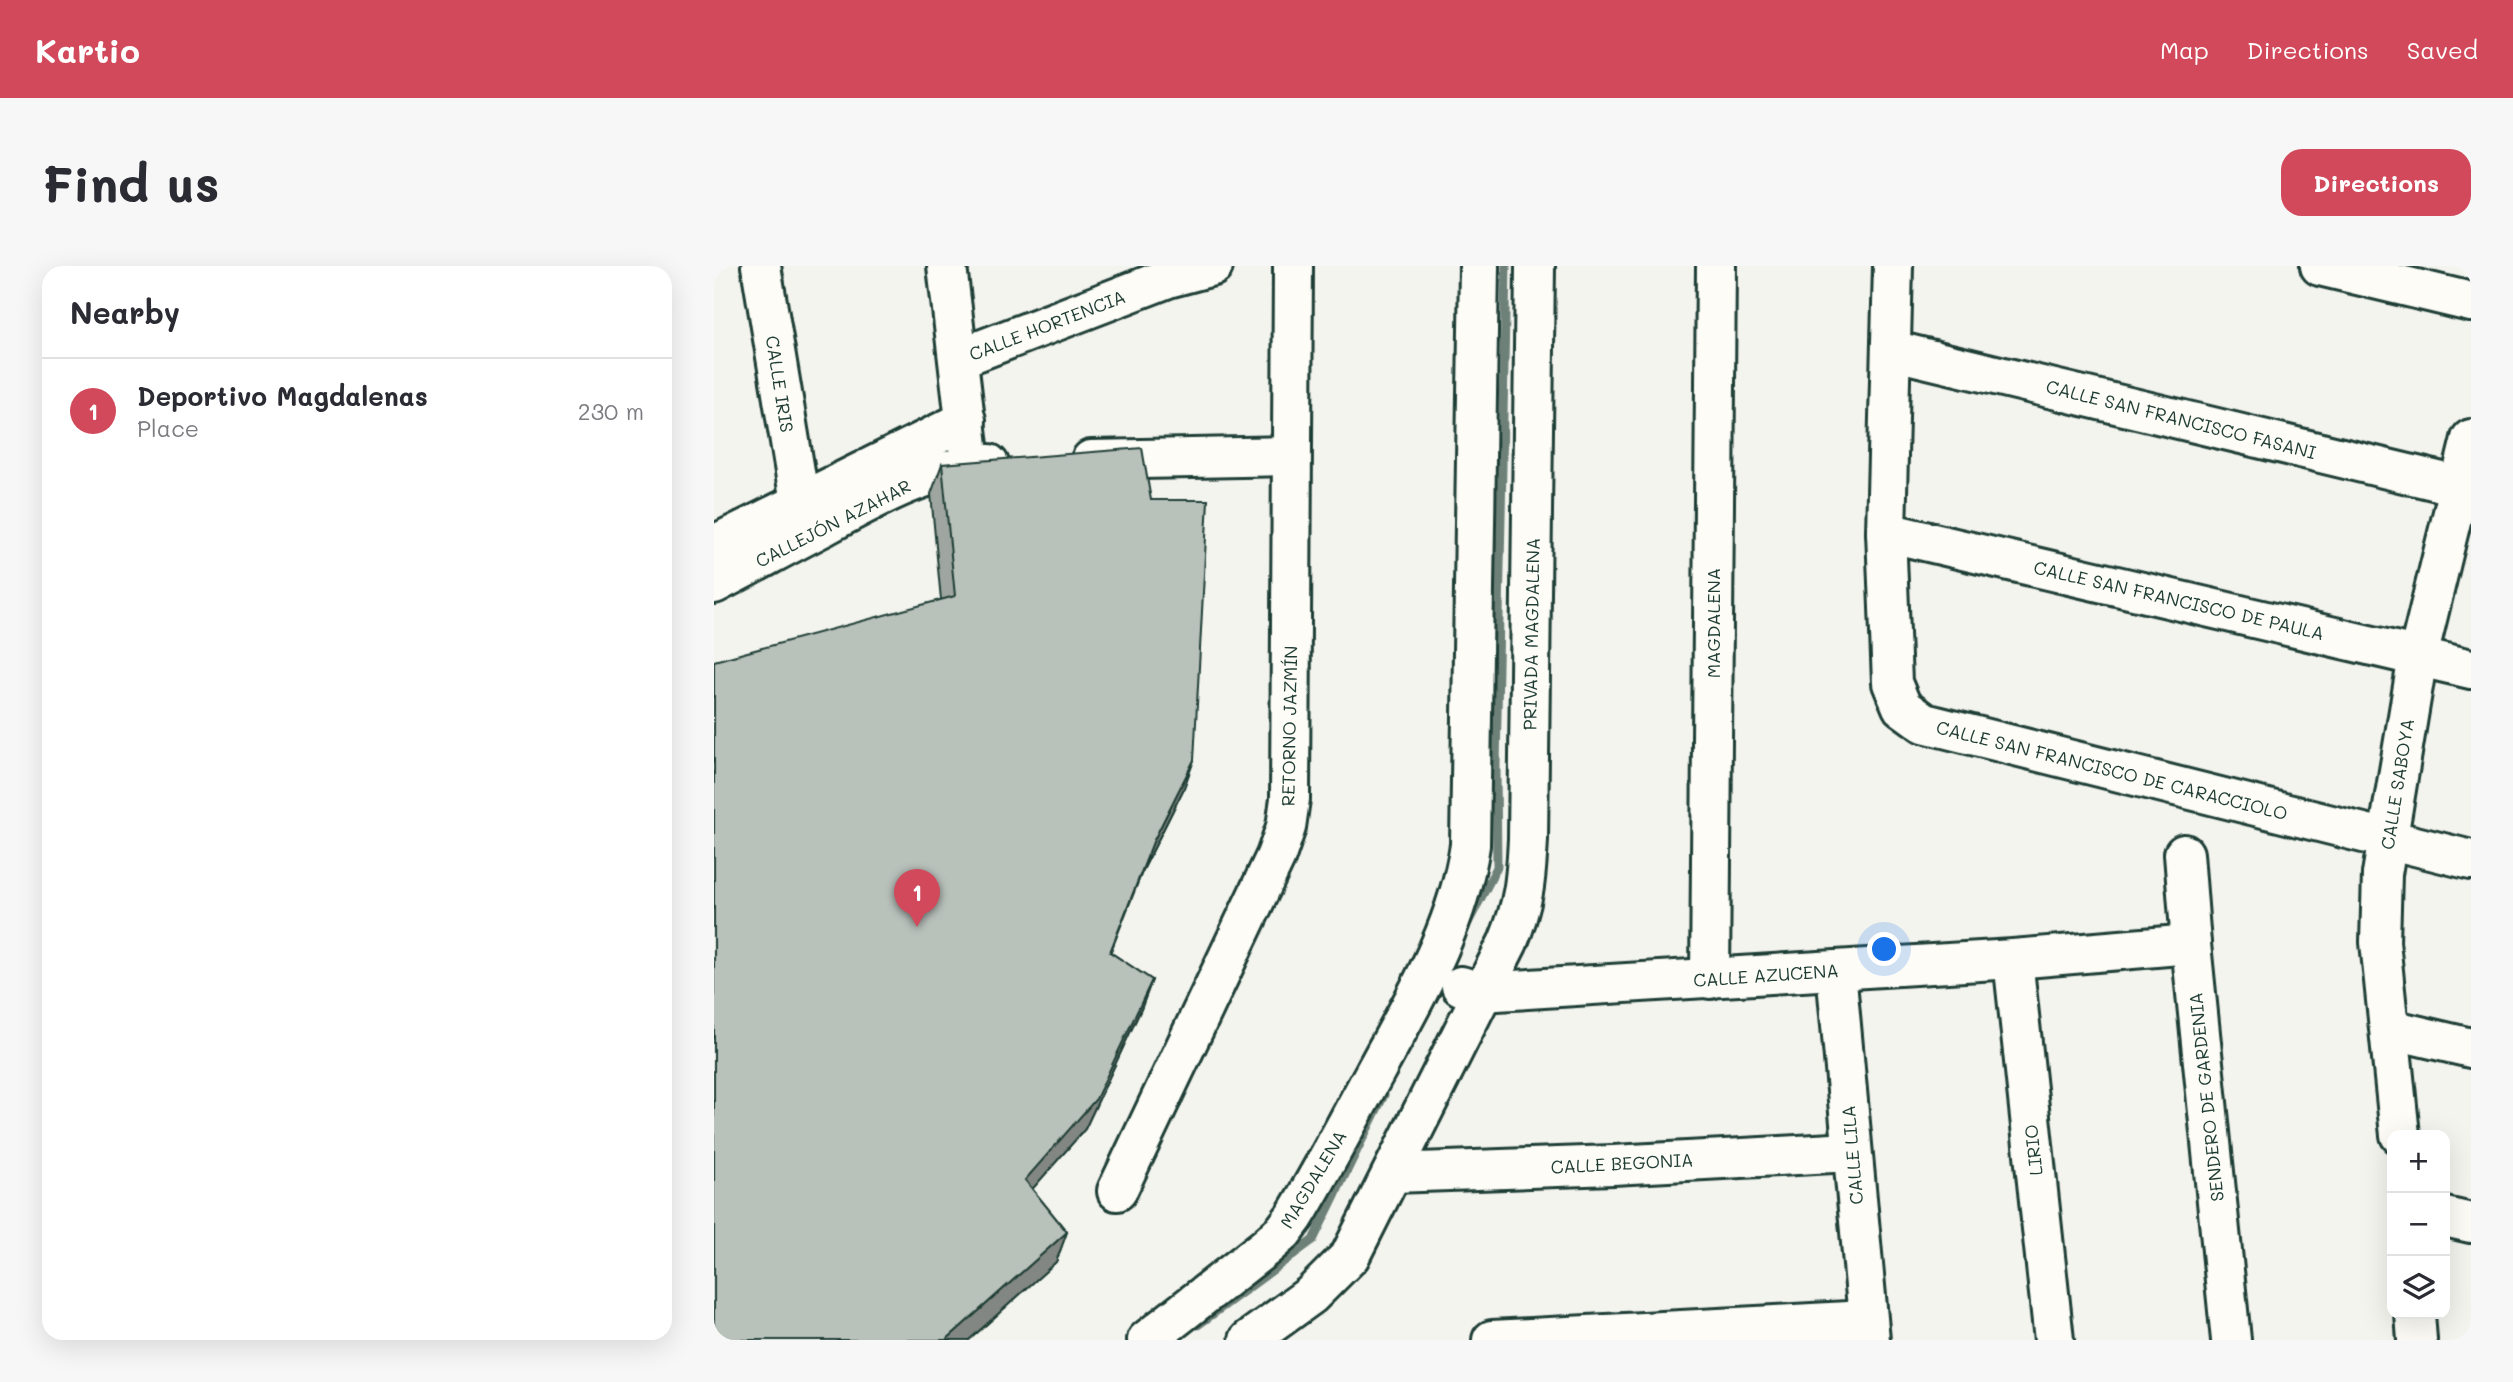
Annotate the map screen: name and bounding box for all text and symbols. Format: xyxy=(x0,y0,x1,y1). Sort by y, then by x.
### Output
text: Kartio xyxy=(35,28,140,71)
text: Map xyxy=(2160,34,2209,65)
text: Directions xyxy=(2247,34,2369,65)
text: Saved xyxy=(2407,34,2478,65)
button: Directions xyxy=(2281,149,2471,216)
text: Find us xyxy=(42,151,220,214)
street label: CALLE HORTENCIA xyxy=(965,284,1129,366)
text: Nearby xyxy=(70,292,180,332)
street label: CALLE IRIS xyxy=(761,334,799,434)
street label: CALLE SAN FRANCISCO FASANI xyxy=(2044,374,2319,464)
text: Deportivo Magdalenas xyxy=(137,379,428,413)
text: 1 xyxy=(88,396,98,426)
text: 230 m xyxy=(578,396,644,426)
text: Place xyxy=(137,413,199,443)
street label: CALLEJÓN AZAHAR xyxy=(751,473,915,573)
street label: PRIVADA MAGDALENA xyxy=(1517,537,1545,731)
street label: CALLE SAN FRANCISCO DE PAULA xyxy=(2031,555,2327,645)
street label: MAGDALENA xyxy=(1701,568,1725,678)
street label: RETORNO JAZMÍN xyxy=(1276,645,1302,807)
street label: CALLE SAN FRANCISCO DE CARACCIOLO xyxy=(1934,715,2290,825)
street label: CALLE SABOYA xyxy=(2375,717,2419,851)
pin: 1 xyxy=(894,869,940,927)
your location xyxy=(1867,932,1901,966)
street label: CALLE AZUCENA xyxy=(1692,958,1840,992)
street label: SENDERO DE GARDENIA xyxy=(2183,991,2229,1203)
street label: CALLE LILA xyxy=(1836,1104,1868,1206)
street label: LIRIO xyxy=(2018,1123,2048,1177)
street label: MAGDALENA xyxy=(1274,1125,1352,1233)
map controls xyxy=(2387,1130,2450,1319)
button: + xyxy=(2387,1130,2450,1193)
street label: CALLE BEGONIA xyxy=(1550,1147,1694,1179)
button: − xyxy=(2387,1193,2450,1256)
button: layers xyxy=(2387,1256,2450,1319)

